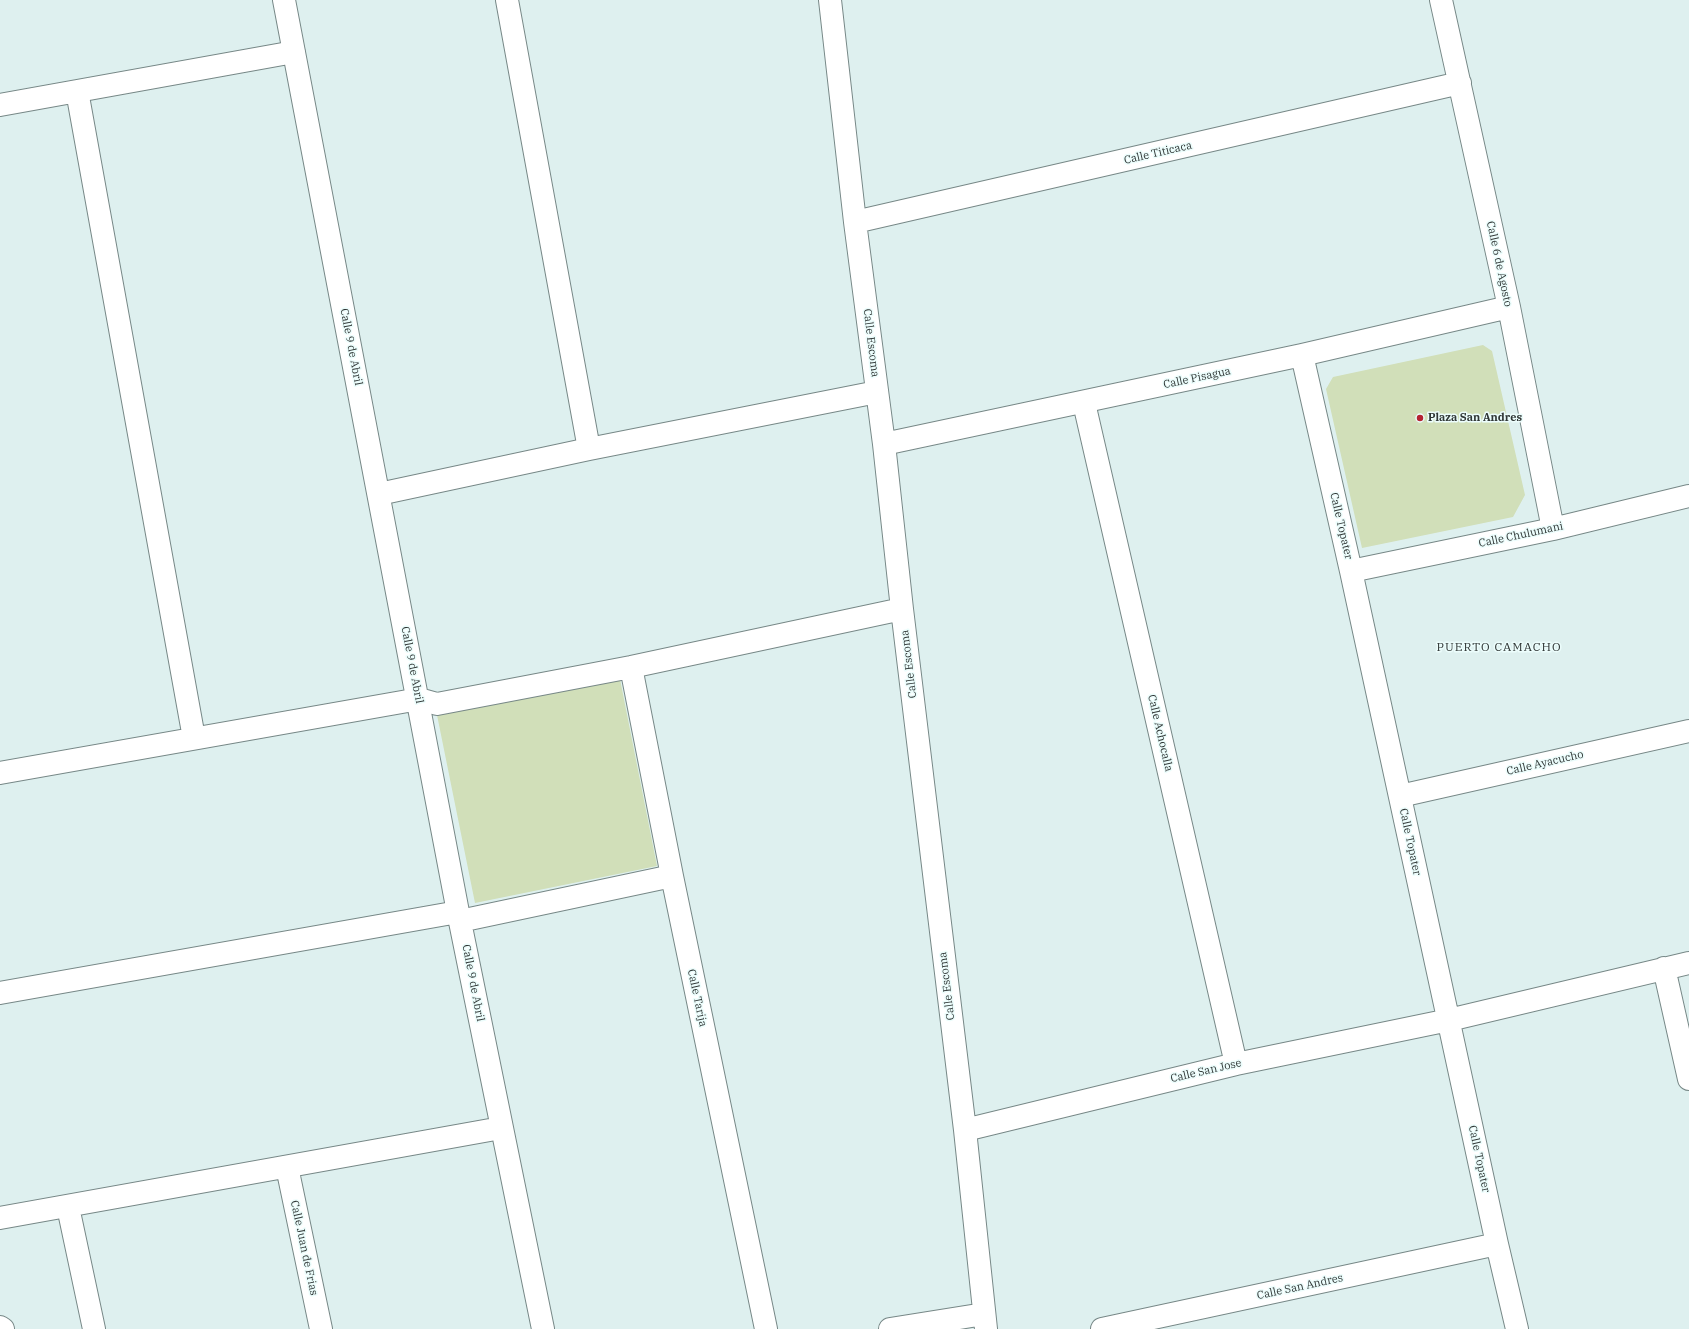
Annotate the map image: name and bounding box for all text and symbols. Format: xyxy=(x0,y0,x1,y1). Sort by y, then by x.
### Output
street label: Calle Titicaca xyxy=(1123,139,1193,167)
street label: Calle 6 de Agosto xyxy=(1483,220,1515,308)
street label: Calle 9 de Abril xyxy=(337,307,365,387)
street label: Calle Escoma xyxy=(860,308,882,378)
street label: Calle Pisagua xyxy=(1162,364,1232,392)
place label: Plaza San Andres xyxy=(1428,411,1522,425)
marker: Plaza San Andres xyxy=(1415,413,1425,423)
street label: Calle Topater xyxy=(1327,491,1355,561)
street label: Calle Chulumani xyxy=(1478,520,1564,550)
street label: Calle 9 de Abril xyxy=(398,625,426,705)
street label: Calle Escoma xyxy=(898,629,920,699)
district label: PUERTO CAMACHO xyxy=(1437,641,1561,655)
street label: Calle Achocalla xyxy=(1145,693,1175,773)
street label: Calle Ayacucho xyxy=(1505,748,1585,778)
street label: Calle Topater xyxy=(1396,807,1424,877)
street label: Calle 9 de Abril xyxy=(459,943,487,1023)
street label: Calle Escoma xyxy=(936,951,958,1021)
street label: Calle Tarija xyxy=(684,968,710,1028)
street label: Calle San Jose xyxy=(1169,1056,1243,1086)
street label: Calle Topater xyxy=(1465,1124,1493,1194)
street label: Calle Juan de Frias xyxy=(287,1199,321,1297)
street label: Calle San Andres xyxy=(1256,1271,1344,1303)

